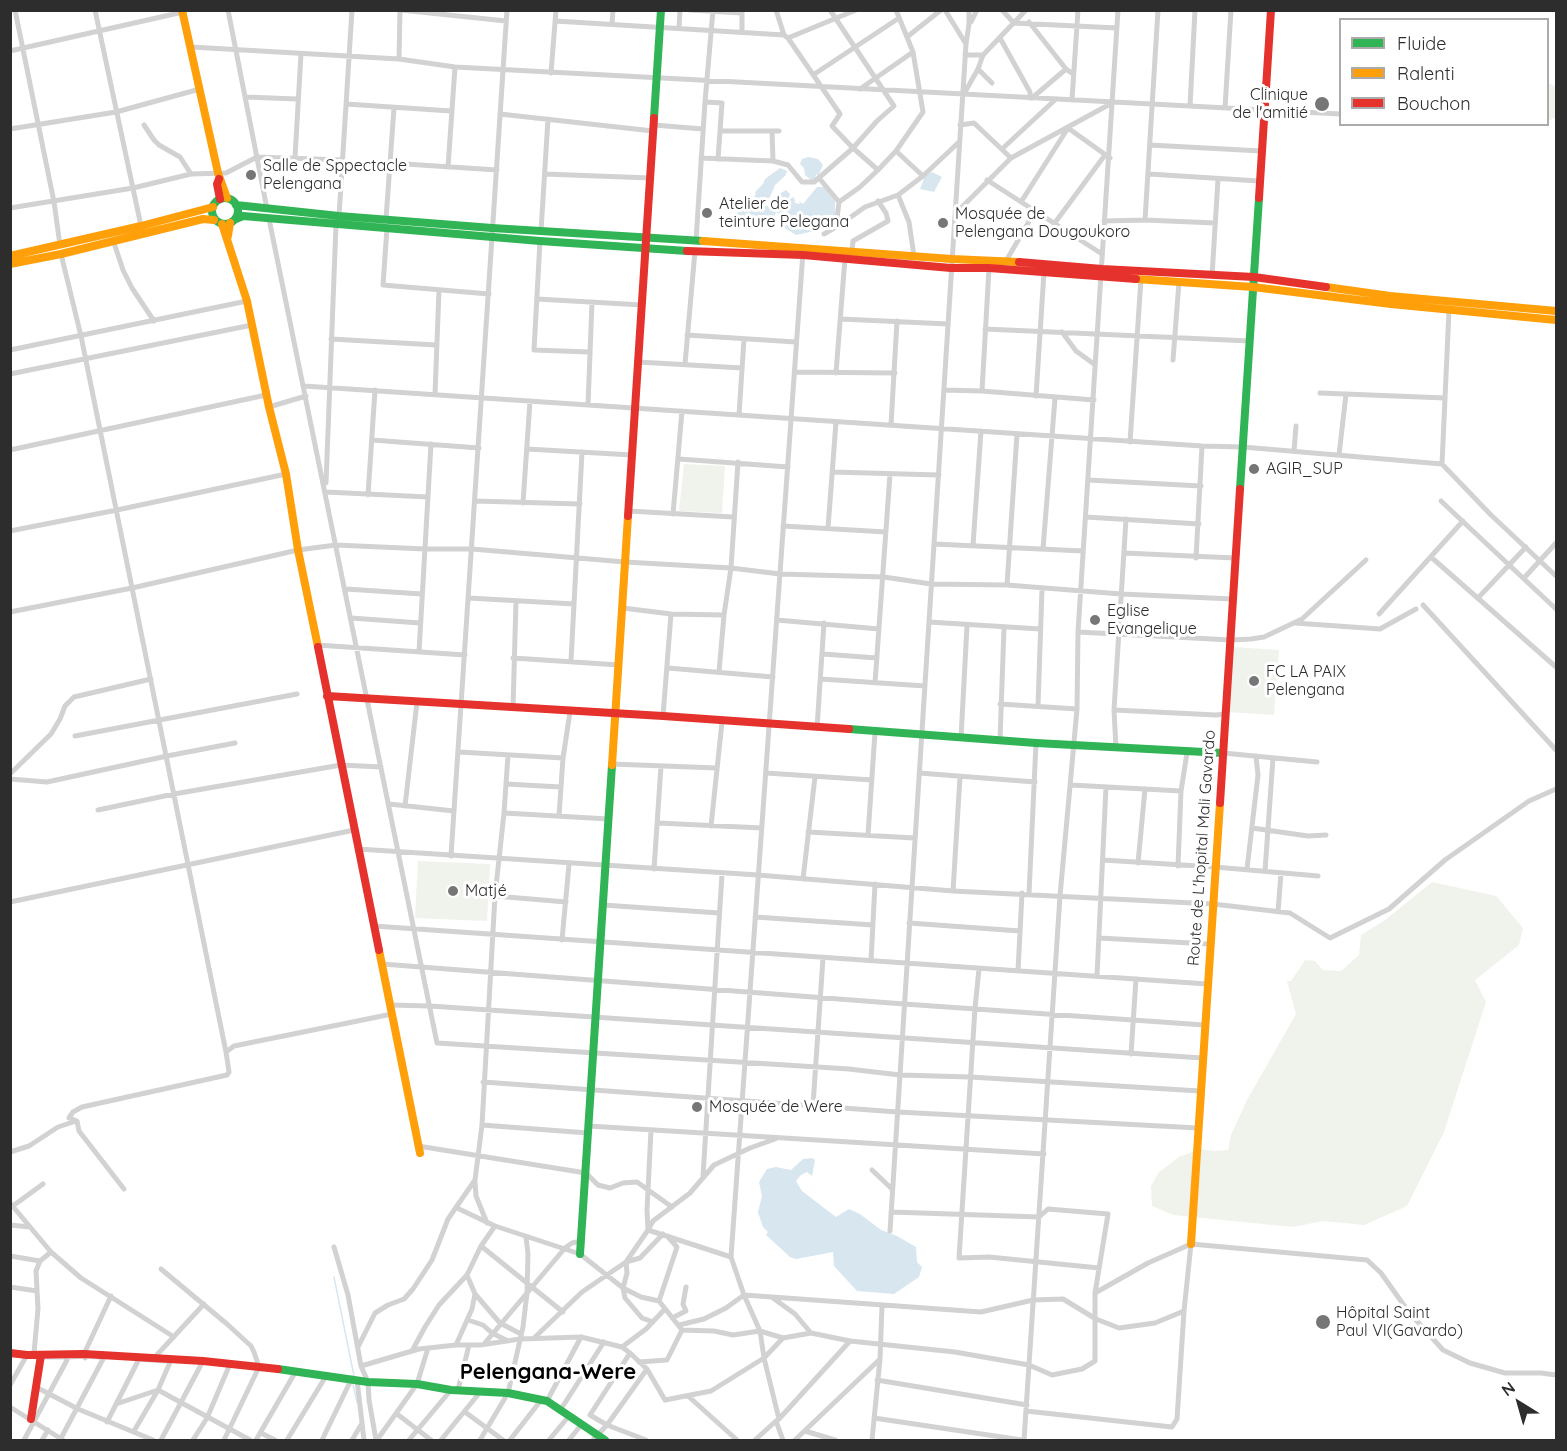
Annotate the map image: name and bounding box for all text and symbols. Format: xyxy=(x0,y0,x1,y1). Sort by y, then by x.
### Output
legend xyxy=(1339,18,1549,126)
text: Fluide xyxy=(1397,32,1446,55)
text: Ralenti xyxy=(1397,62,1455,85)
place label: Clinique de l'amitié xyxy=(1233,85,1308,123)
text: Bouchon xyxy=(1397,92,1471,115)
marker: Clinique de l'amitié xyxy=(1313,95,1331,113)
place label: Salle de Sppectacle Pelengana xyxy=(263,156,407,194)
marker: Salle de Sppectacle Pelengana xyxy=(244,168,258,182)
place label: Atelier de teinture Pelegana xyxy=(719,194,849,232)
place label: Mosquée de Pelengana Dougoukoro xyxy=(955,204,1130,242)
marker: Atelier de teinture Pelegana xyxy=(700,206,714,220)
marker: Mosquée de Pelengana Dougoukoro xyxy=(936,216,950,230)
place label: AGIR_SUP xyxy=(1266,459,1343,479)
marker: AGIR_SUP xyxy=(1247,462,1261,476)
place label: Eglise Evangelique xyxy=(1107,601,1197,639)
marker: Eglise Evangelique xyxy=(1088,613,1102,627)
place label: FC LA PAIX Pelengana xyxy=(1266,662,1346,700)
marker: FC LA PAIX Pelengana xyxy=(1247,674,1261,688)
street label: Route de L'hopital Mali Gavardo xyxy=(1184,729,1220,967)
place label: Matjé xyxy=(465,881,507,901)
marker: Matjé xyxy=(446,884,460,898)
place label: Mosquée de Were xyxy=(709,1097,843,1117)
marker: Mosquée de Were xyxy=(690,1100,704,1114)
place label: Hôpital Saint Paul VI(Gavardo) xyxy=(1336,1303,1463,1341)
marker: Hôpital Saint Paul VI(Gavardo) xyxy=(1314,1313,1332,1331)
district label: Pelengana-Were xyxy=(460,1359,636,1385)
north arrow xyxy=(1489,1373,1549,1433)
text: N xyxy=(1497,1377,1519,1400)

